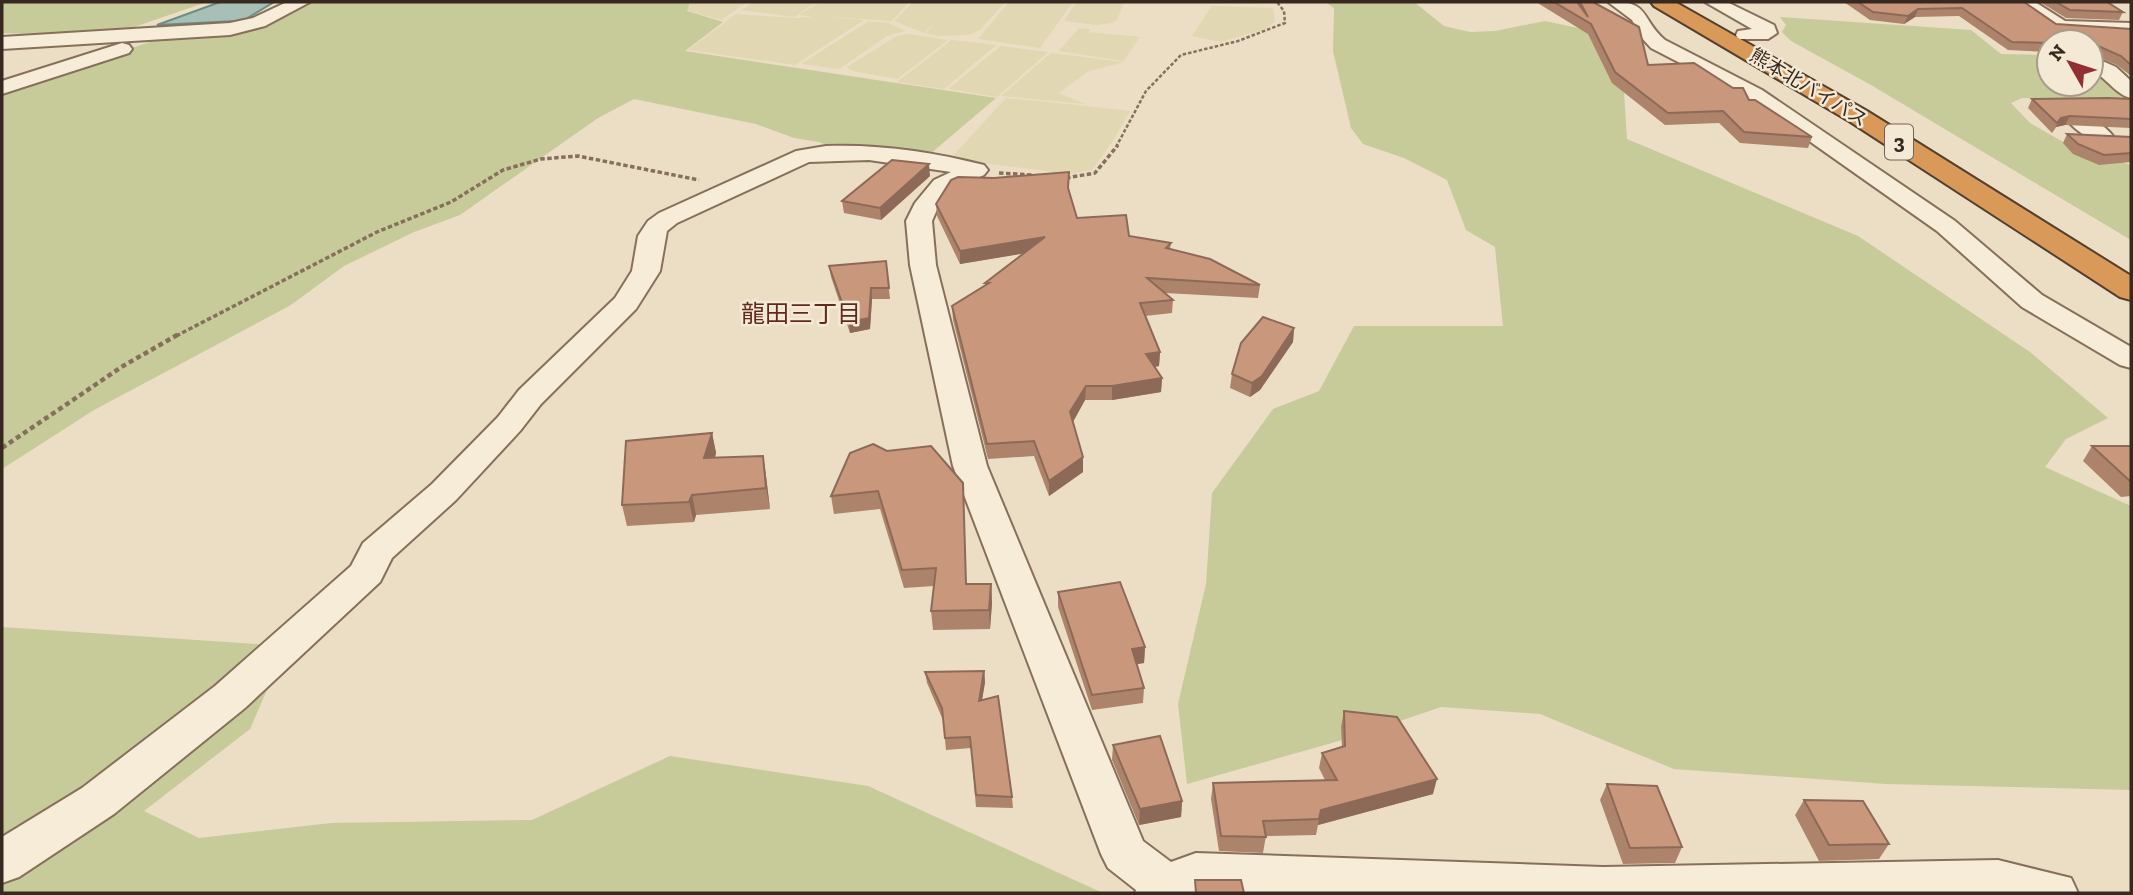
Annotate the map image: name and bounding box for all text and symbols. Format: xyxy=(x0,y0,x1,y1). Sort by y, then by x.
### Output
north arrow xyxy=(2035,28,2105,98)
text: N xyxy=(2044,40,2071,65)
street label: 熊本北バイパス xyxy=(1746,43,1872,131)
road number: 3 xyxy=(1885,124,1913,160)
district label: 龍田三丁目 xyxy=(741,299,861,328)

